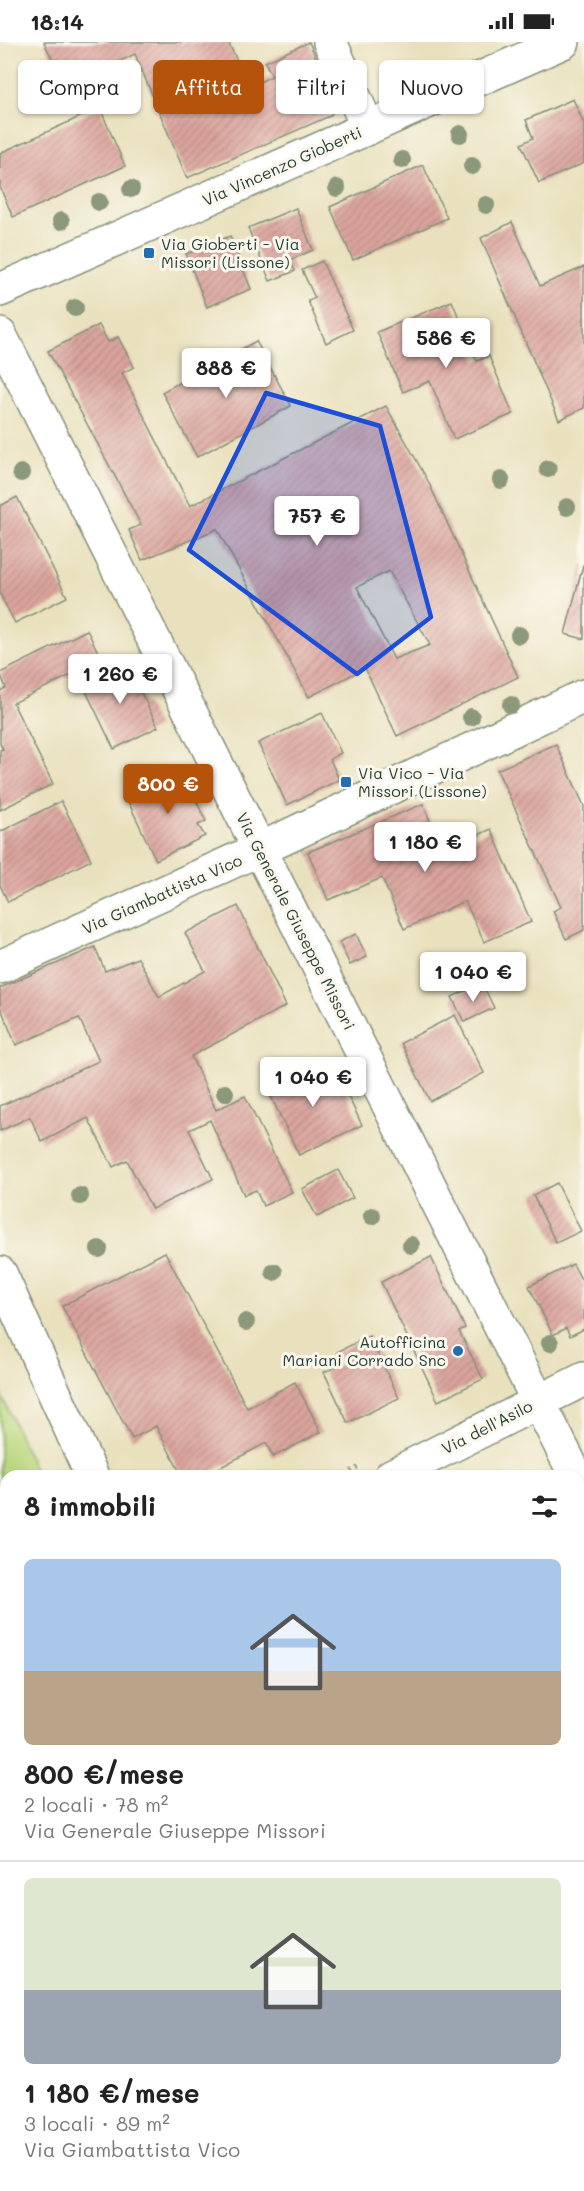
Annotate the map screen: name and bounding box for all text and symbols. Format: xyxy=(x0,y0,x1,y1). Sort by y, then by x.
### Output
text: 18:14 xyxy=(30,7,84,36)
chip: Compra xyxy=(18,60,141,114)
chip: Affitta xyxy=(153,60,264,114)
chip: Filtri xyxy=(276,60,367,114)
chip: Nuovo xyxy=(379,60,484,114)
street label: Via Vincenzo Gioberti xyxy=(199,121,365,210)
place label: Via Gioberti - Via Missori (Lissone) xyxy=(161,233,300,272)
marker: Via Gioberti - Via Missori (Lissone) xyxy=(142,246,156,260)
pin: 586 € xyxy=(404,318,488,369)
text: 586 € xyxy=(416,324,476,350)
pin: 888 € xyxy=(184,348,268,399)
text: 888 € xyxy=(196,354,256,380)
pin: 757 € xyxy=(275,496,359,547)
text: 757 € xyxy=(288,502,346,528)
pin: 1 260 € xyxy=(65,654,175,705)
text: 1 260 € xyxy=(82,660,158,686)
place label: Via Vico - Via Missori (Lissone) xyxy=(358,762,487,801)
pin: 800 € xyxy=(126,764,210,815)
text: 800 € xyxy=(137,770,199,796)
marker: Via Vico - Via Missori (Lissone) xyxy=(339,775,353,789)
street label: Via Generale Giuseppe Missori xyxy=(232,808,361,1033)
pin: 1 180 € xyxy=(370,822,480,873)
text: 1 180 € xyxy=(388,828,462,854)
street label: Via Giambattista Vico xyxy=(79,849,245,938)
pin: 1 040 € xyxy=(418,952,528,1003)
text: 1 040 € xyxy=(434,958,512,984)
pin: 1 040 € xyxy=(258,1057,368,1108)
text: 1 040 € xyxy=(274,1063,352,1089)
place label: Autofficina Mariani Corrado Snc xyxy=(283,1331,446,1370)
marker: Autofficina Mariani Corrado Snc xyxy=(451,1344,465,1358)
street label: Via dell'Asilo xyxy=(438,1395,536,1458)
text: 8 immobili xyxy=(24,1489,156,1523)
icon: filters xyxy=(528,1490,561,1523)
icon: home xyxy=(239,1598,347,1706)
text: 800 €/mese xyxy=(24,1757,184,1791)
text: 2 locali · 78 m² xyxy=(24,1791,168,1817)
text: Via Generale Giuseppe Missori xyxy=(24,1817,326,1843)
icon: home xyxy=(239,1917,347,2025)
text: 1 180 €/mese xyxy=(24,2076,200,2110)
text: 3 locali · 89 m² xyxy=(24,2110,170,2136)
text: Via Giambattista Vico xyxy=(24,2136,240,2162)

